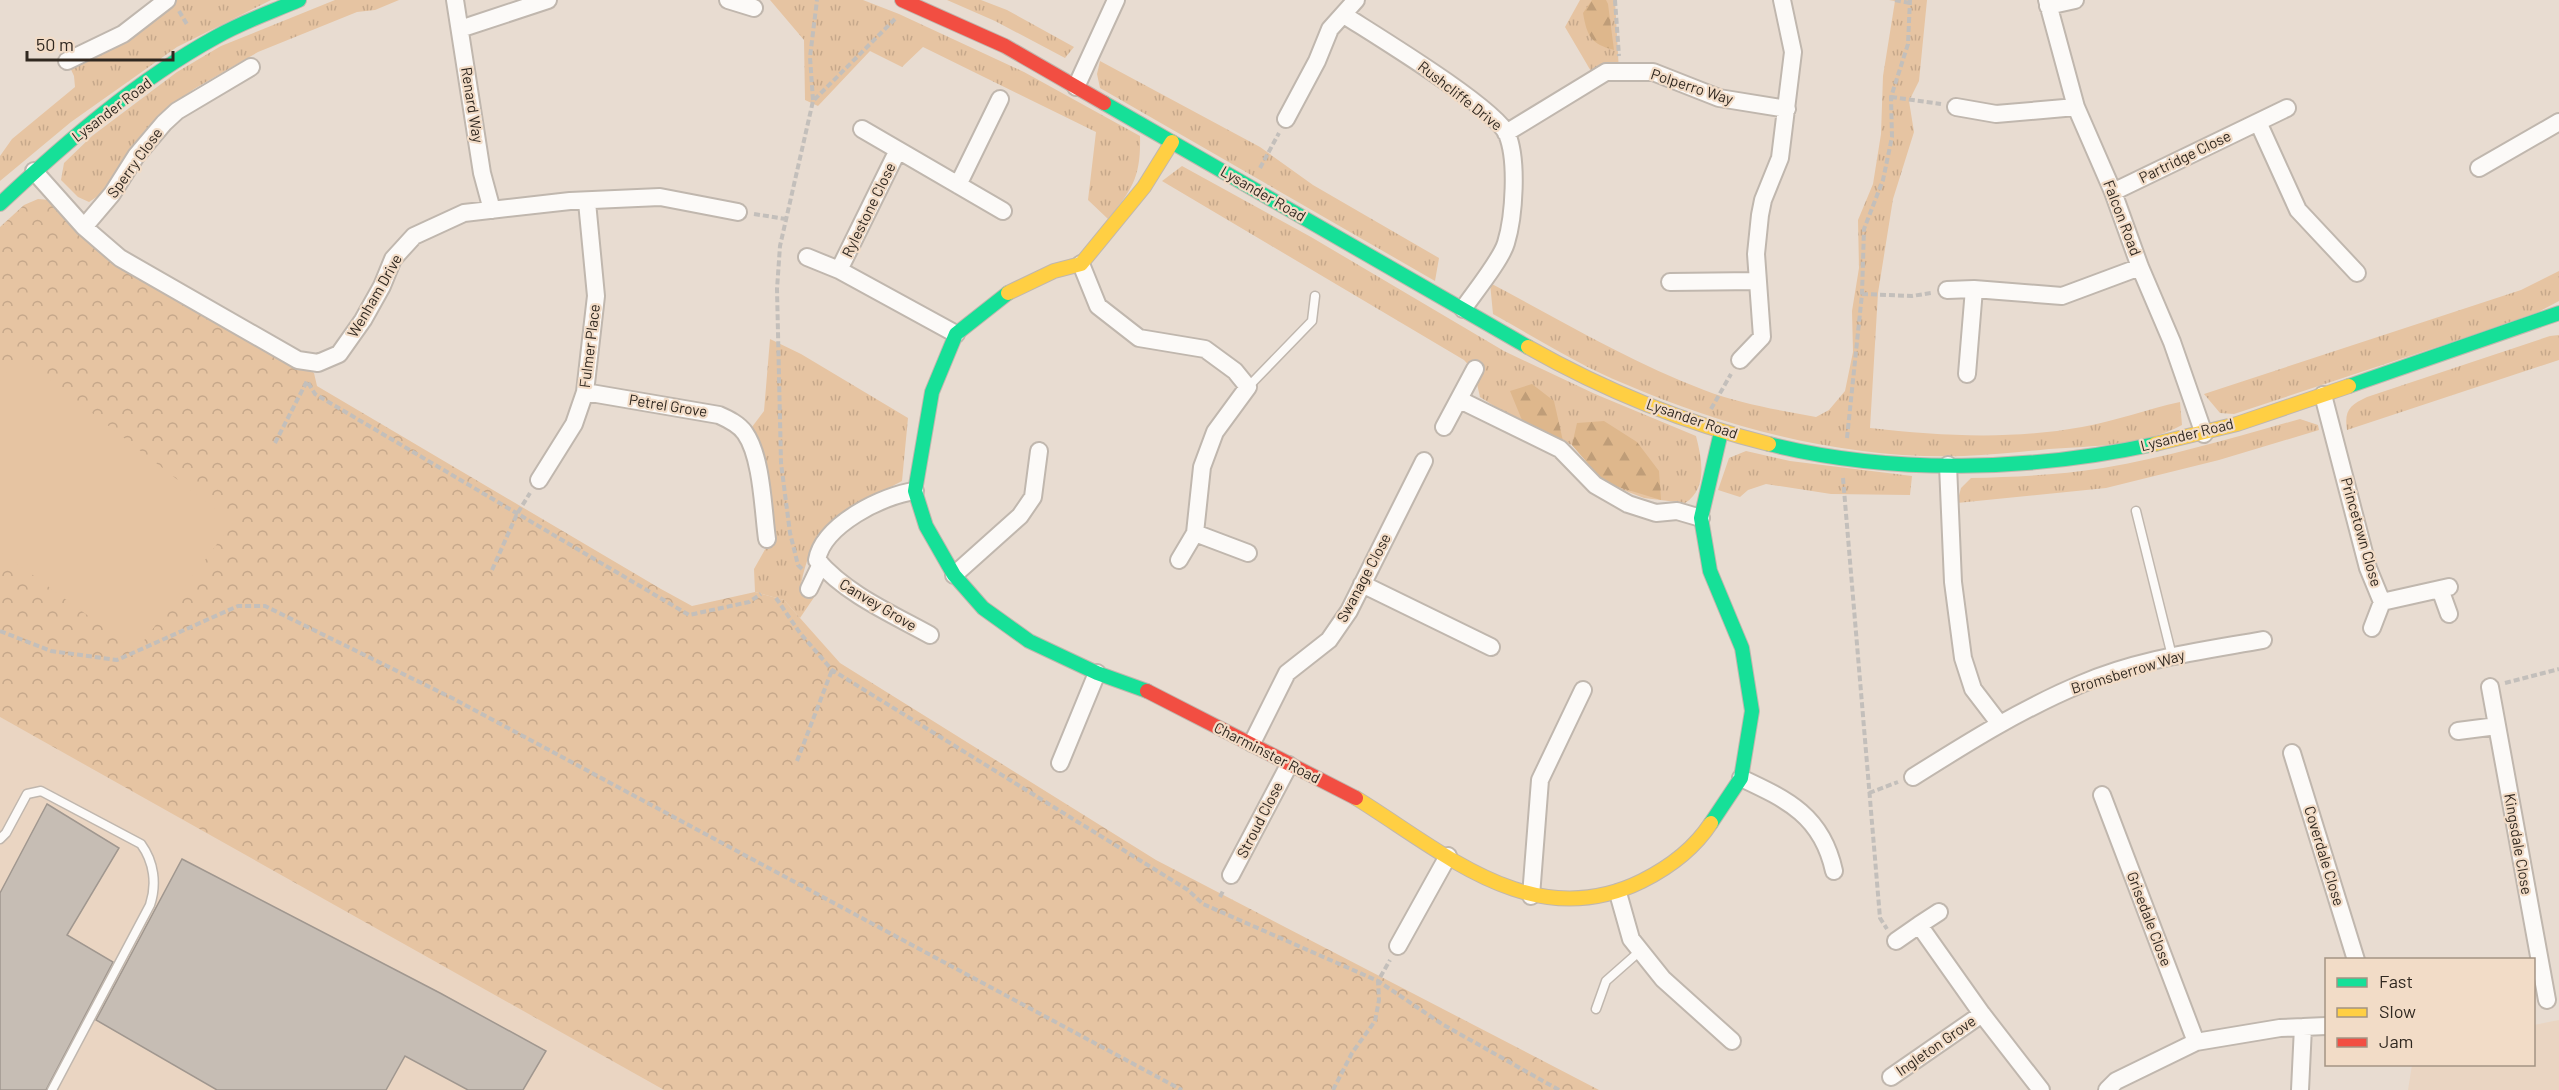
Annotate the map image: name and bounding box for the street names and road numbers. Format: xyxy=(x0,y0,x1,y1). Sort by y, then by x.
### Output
street label: Rushcliffe Drive xyxy=(1415,57,1506,134)
street label: Polperro Way xyxy=(1649,64,1736,108)
street label: Renard Way xyxy=(458,66,488,144)
street label: Lysander Road xyxy=(68,73,155,145)
street label: Sperry Close xyxy=(103,124,166,201)
street label: Partridge Close xyxy=(2136,126,2233,186)
street label: Rylestone Close xyxy=(837,159,899,260)
street label: Lysander Road xyxy=(1218,161,1309,225)
street label: Falcon Road xyxy=(2100,177,2146,258)
street label: Wenham Drive xyxy=(343,251,405,340)
street label: Fulmer Place xyxy=(575,303,603,389)
street label: Petrel Grove xyxy=(628,390,709,420)
street label: Lysander Road xyxy=(1644,394,1740,442)
street label: Lysander Road xyxy=(2138,414,2235,454)
street label: Princetown Close xyxy=(2338,475,2386,588)
street label: Swanage Close xyxy=(1332,530,1394,625)
street label: Canvey Grove xyxy=(837,574,920,634)
street label: Bromsberrow Way xyxy=(2069,645,2187,697)
street label: Charminster Road xyxy=(1211,718,1324,787)
street label: Stroud Close xyxy=(1232,779,1286,861)
street label: Kingsdale Close xyxy=(2501,792,2537,896)
street label: Coverdale Close xyxy=(2301,804,2349,908)
street label: Grisedale Close xyxy=(2124,869,2176,969)
street label: Ingleton Grove xyxy=(1892,1011,1979,1079)

